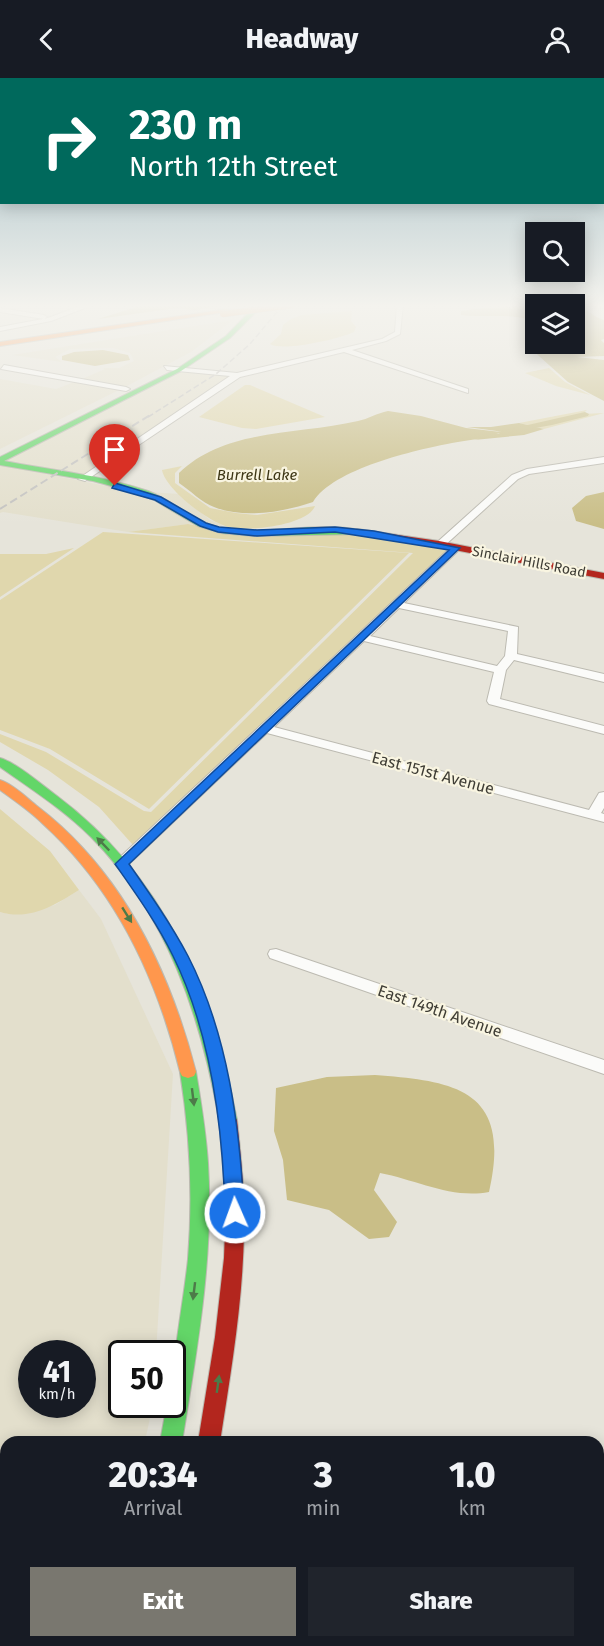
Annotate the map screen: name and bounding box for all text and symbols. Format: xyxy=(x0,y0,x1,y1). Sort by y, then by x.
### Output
icon: back xyxy=(30,23,63,56)
text: Headway xyxy=(246,23,358,55)
icon: person xyxy=(541,23,574,56)
text: 230 m xyxy=(129,100,242,150)
icon: right xyxy=(30,102,108,180)
text: North 12th Street xyxy=(129,151,337,183)
map controls xyxy=(525,222,585,354)
button: search xyxy=(525,222,585,282)
button: layers xyxy=(525,294,585,354)
pin xyxy=(89,424,140,486)
icon: arrive xyxy=(98,433,131,466)
water label: Burrell Lake xyxy=(217,466,297,484)
street label: Sinclair Hills Road xyxy=(471,543,587,581)
street label: East 151st Avenue xyxy=(370,748,496,798)
one-way arrow xyxy=(96,837,110,852)
one-way arrow xyxy=(122,907,133,923)
street label: East 149th Avenue xyxy=(375,981,505,1041)
one-way arrow xyxy=(188,1087,198,1106)
position arrow xyxy=(203,1181,267,1245)
one-way arrow xyxy=(189,1282,199,1301)
speed limit sign: 50 xyxy=(108,1340,186,1418)
text: 41 xyxy=(43,1354,71,1390)
one-way arrow xyxy=(213,1374,222,1393)
text: km/h xyxy=(38,1385,76,1403)
text: 20:34 xyxy=(108,1453,198,1497)
text: 3 xyxy=(314,1453,333,1497)
text: 1.0 xyxy=(449,1453,496,1497)
text: Arrival xyxy=(124,1496,182,1520)
text: min xyxy=(306,1496,341,1520)
text: km xyxy=(459,1496,486,1520)
button: Exit xyxy=(30,1567,296,1636)
button: Share xyxy=(308,1567,574,1636)

